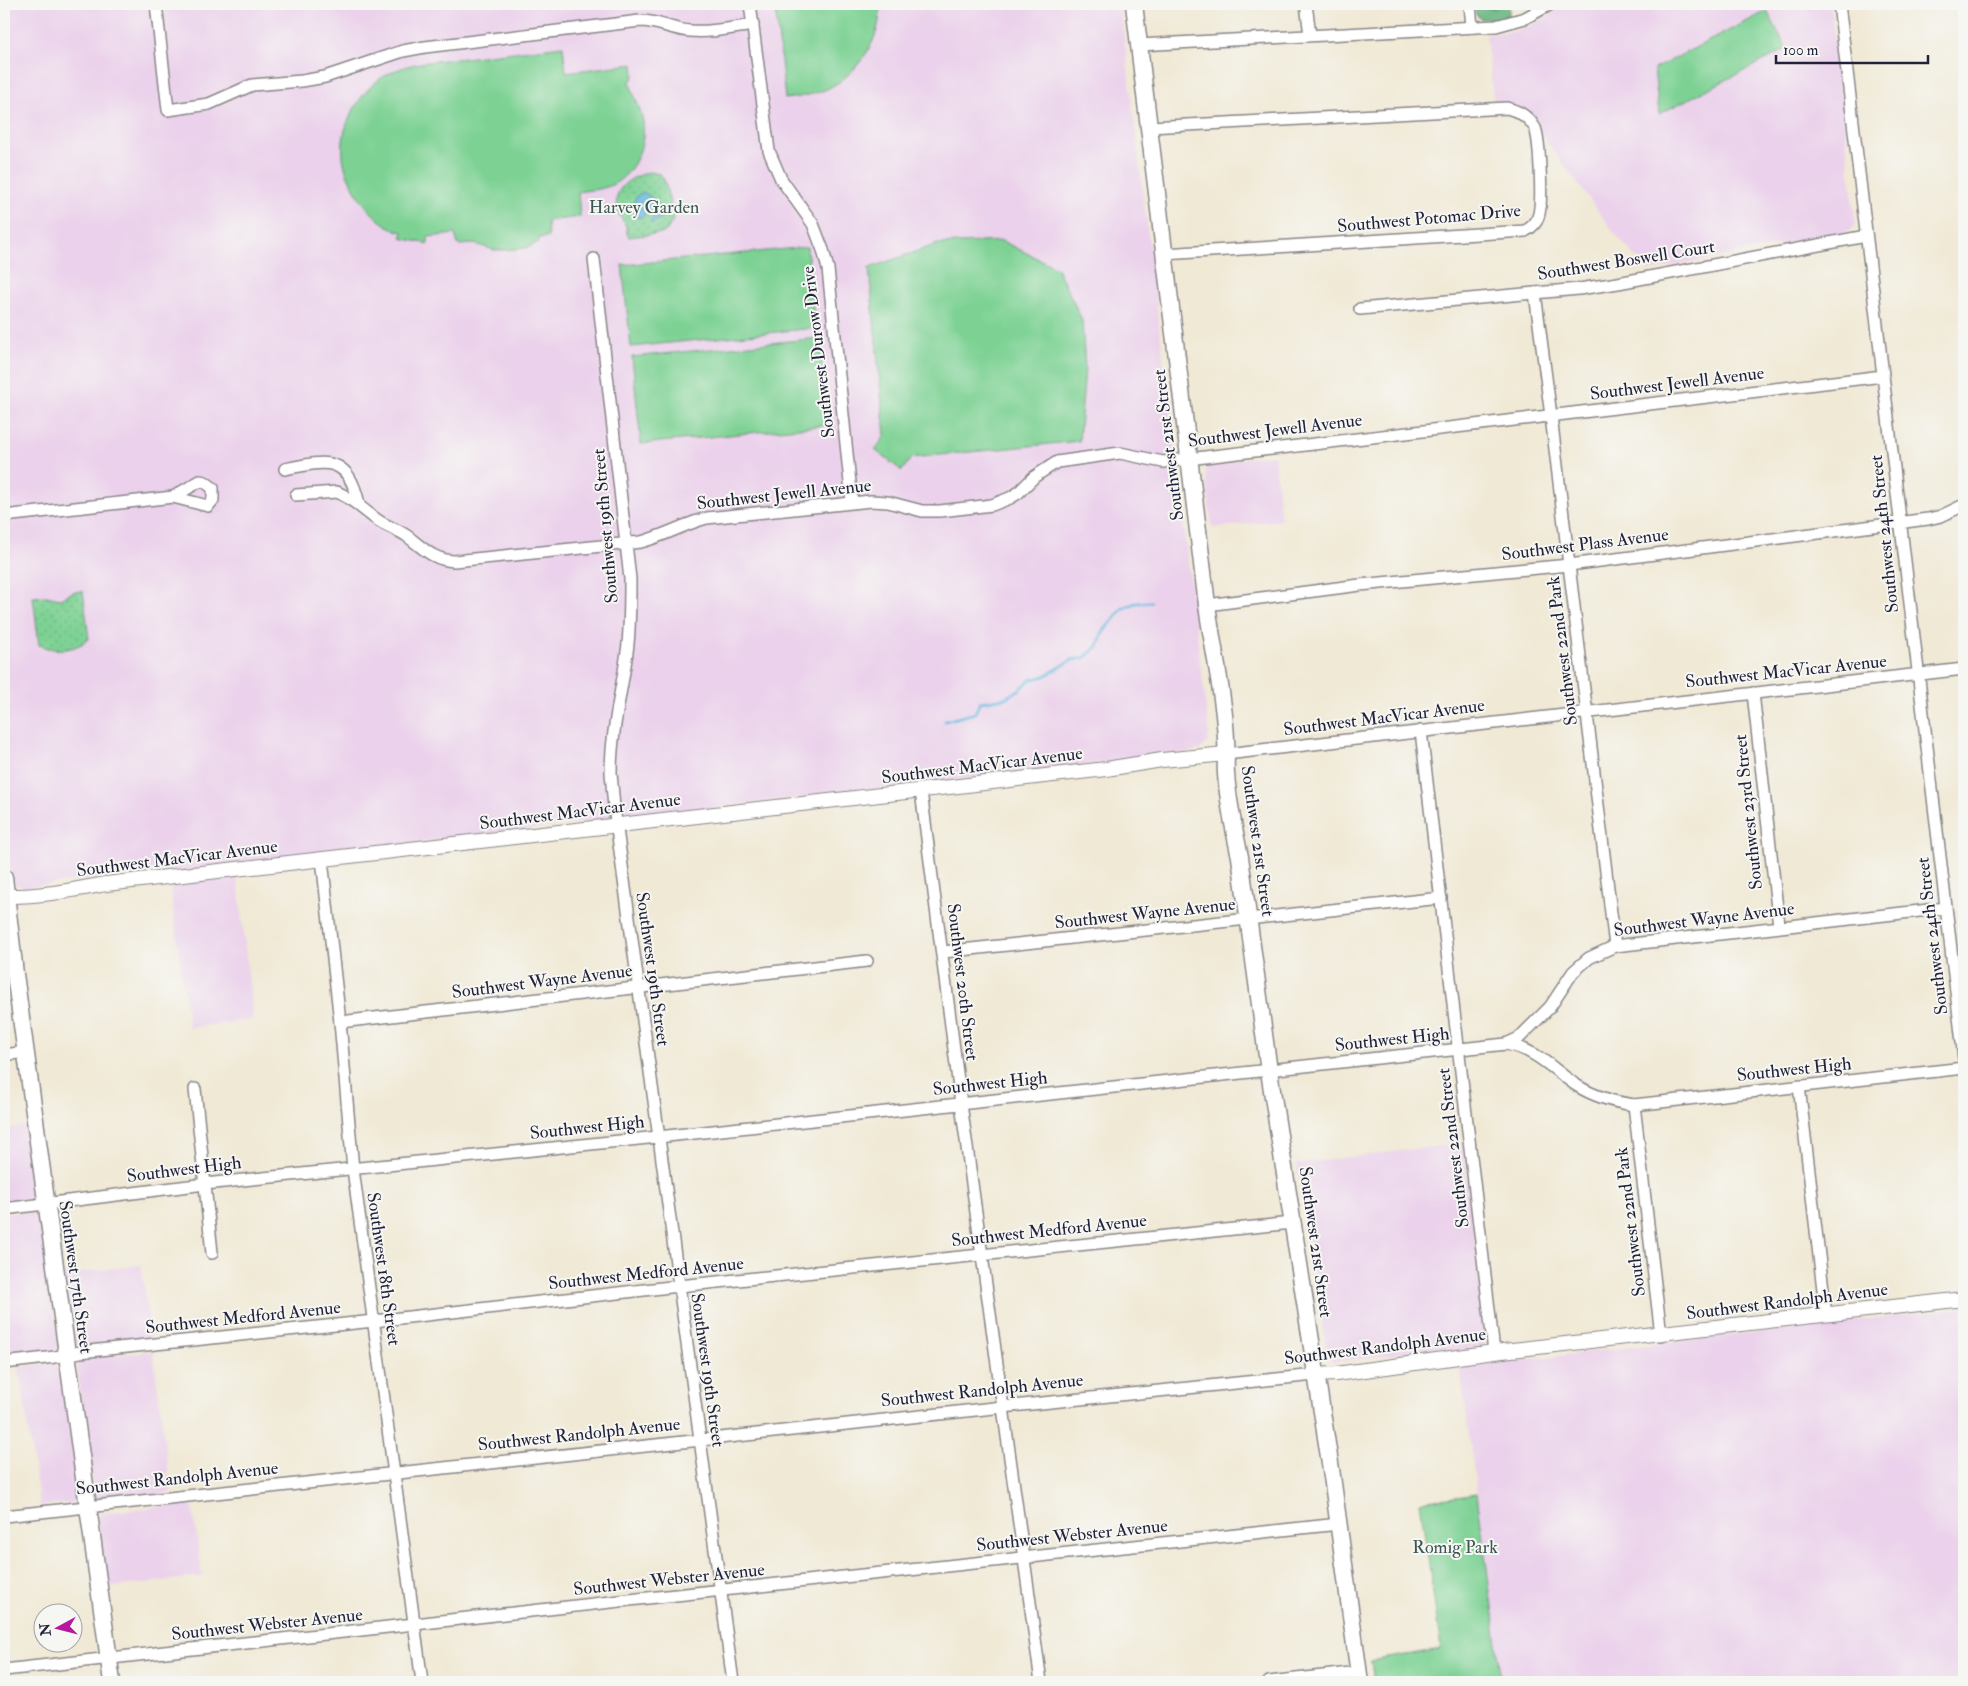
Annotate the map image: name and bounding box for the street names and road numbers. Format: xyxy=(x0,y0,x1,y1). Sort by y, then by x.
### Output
street label: Southwest Potomac Drive xyxy=(1336,199,1522,238)
street label: Southwest Boswell Court xyxy=(1536,235,1717,286)
street label: Southwest Durow Drive xyxy=(797,264,840,439)
street label: Southwest Jewell Avenue xyxy=(1589,361,1766,406)
street label: Southwest 21st Street xyxy=(1148,368,1189,522)
street label: Southwest Jewell Avenue xyxy=(1187,408,1364,453)
street label: Southwest 19th Street xyxy=(587,447,624,604)
street label: Southwest 24th Street xyxy=(1865,454,1904,614)
street label: Southwest Jewell Avenue xyxy=(696,474,873,515)
street label: Southwest Plass Avenue xyxy=(1500,523,1670,566)
street label: Southwest 22nd Park xyxy=(1542,575,1583,727)
street label: Southwest MacVicar Avenue xyxy=(1684,649,1888,694)
street label: Southwest MacVicar Avenue xyxy=(1282,694,1486,741)
street label: Southwest 23rd Street xyxy=(1729,733,1768,891)
street label: Southwest MacVicar Avenue xyxy=(880,742,1084,789)
street label: Southwest 21st Street xyxy=(1236,764,1279,918)
street label: Southwest MacVicar Avenue xyxy=(478,788,682,835)
street label: Southwest MacVicar Avenue xyxy=(75,835,279,882)
street label: Southwest 24th Street xyxy=(1911,856,1954,1016)
street label: Southwest 19th Street xyxy=(630,891,675,1048)
street label: Southwest Wayne Avenue xyxy=(1053,893,1237,934)
street label: Southwest Wayne Avenue xyxy=(1612,897,1796,942)
street label: Southwest 20th Street xyxy=(941,902,984,1062)
street label: Southwest Wayne Avenue xyxy=(450,959,634,1004)
street label: Southwest High xyxy=(1334,1022,1451,1057)
street label: Southwest High xyxy=(1736,1052,1853,1087)
street label: Southwest High xyxy=(932,1066,1049,1101)
street label: Southwest 22nd Street xyxy=(1432,1067,1475,1229)
street label: Southwest High xyxy=(529,1110,646,1145)
street label: Southwest 22nd Park xyxy=(1610,1146,1651,1298)
street label: Southwest High xyxy=(126,1151,243,1188)
street label: Southwest 21st Street xyxy=(1294,1165,1337,1319)
street label: Southwest 18th Street xyxy=(361,1191,406,1347)
street label: Southwest 17th Street xyxy=(53,1199,98,1355)
street label: Southwest Medford Avenue xyxy=(950,1209,1148,1252)
street label: Southwest Medford Avenue xyxy=(547,1252,745,1295)
street label: Southwest Randolph Avenue xyxy=(1685,1278,1890,1325)
street label: Southwest 19th Street xyxy=(685,1292,730,1449)
street label: Southwest Medford Avenue xyxy=(144,1296,342,1339)
street label: Southwest Randolph Avenue xyxy=(1283,1323,1488,1370)
street label: Southwest Randolph Avenue xyxy=(880,1368,1085,1413)
street label: Southwest Randolph Avenue xyxy=(477,1412,682,1457)
street label: Southwest Randolph Avenue xyxy=(75,1456,280,1501)
street label: Southwest Webster Avenue xyxy=(975,1514,1169,1557)
street label: Southwest Webster Avenue xyxy=(572,1558,766,1601)
street label: Southwest Webster Avenue xyxy=(170,1603,364,1646)

